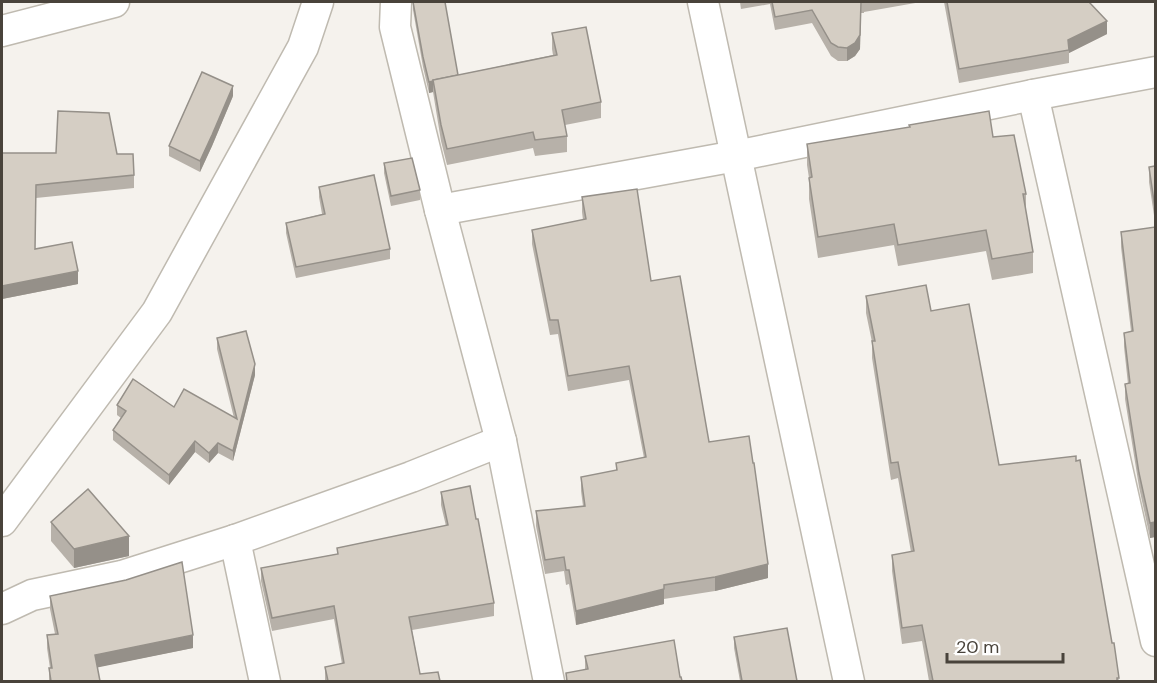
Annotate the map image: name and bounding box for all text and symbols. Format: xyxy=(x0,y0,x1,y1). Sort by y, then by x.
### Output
scale bar xyxy=(947,626,1062,664)
text: 20 m xyxy=(956,635,999,659)

